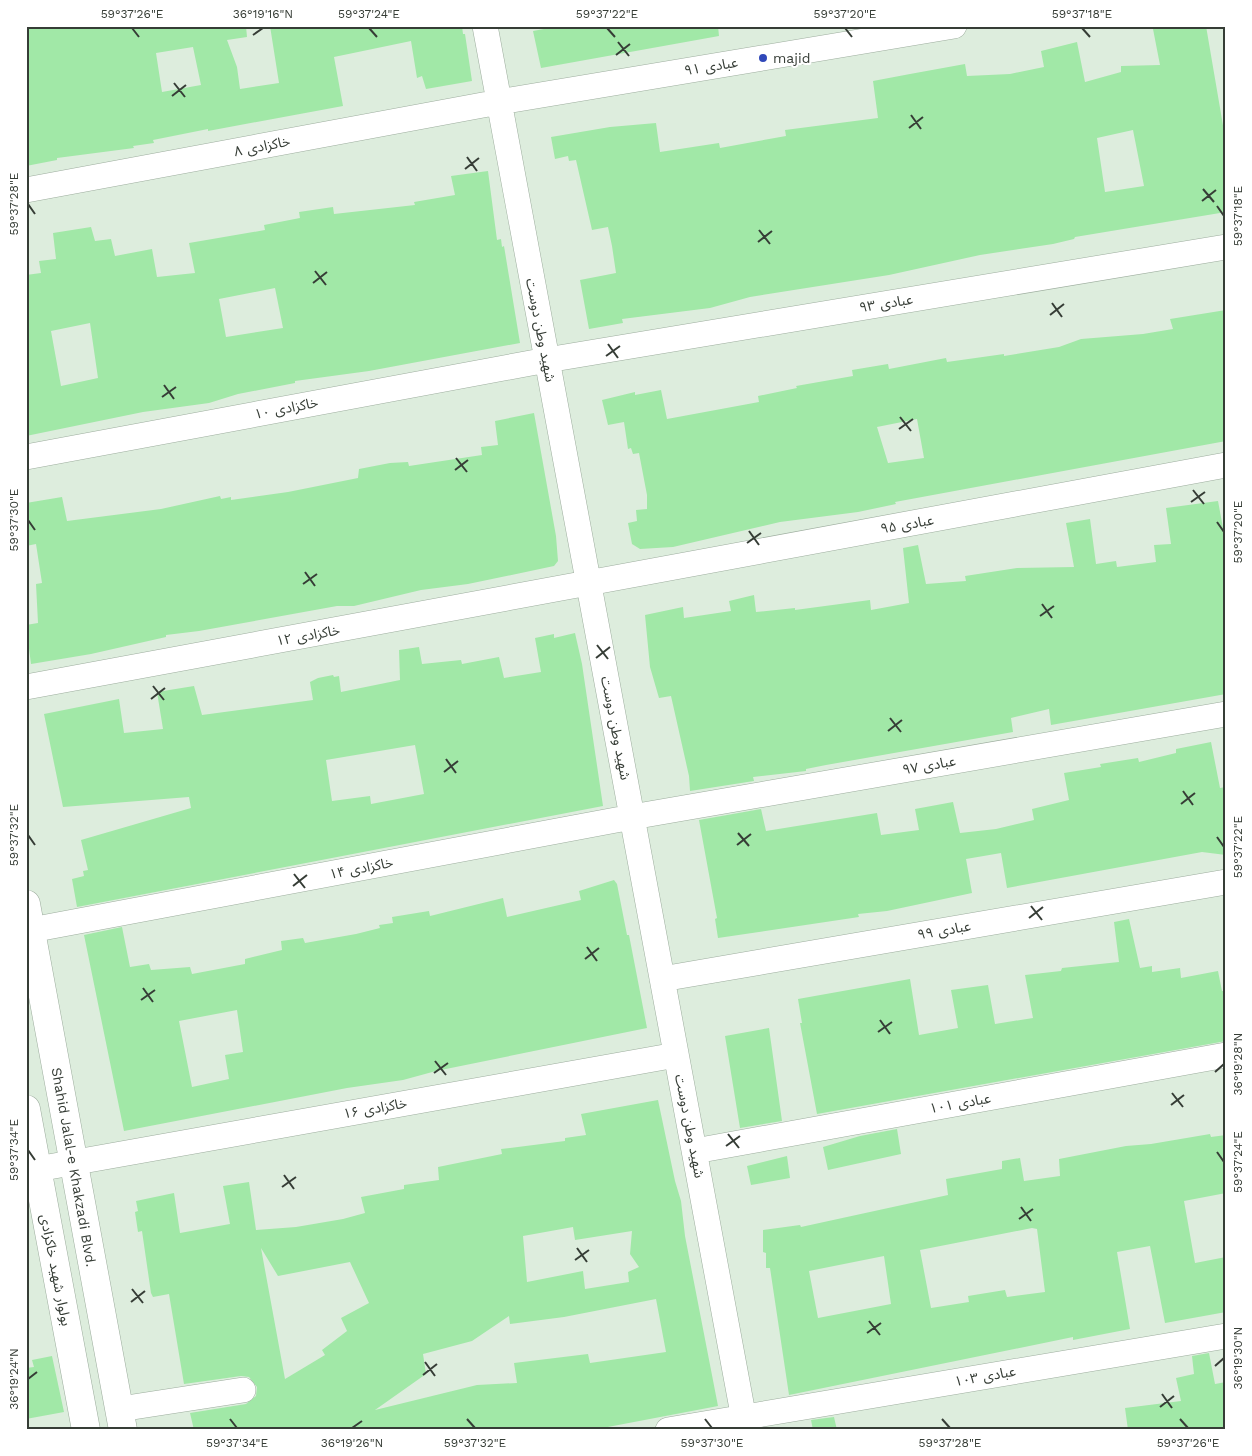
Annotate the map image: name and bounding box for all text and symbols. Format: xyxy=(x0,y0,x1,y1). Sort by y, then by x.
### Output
text: 59°37'26"E xyxy=(101,7,164,21)
text: 36°19'16"N xyxy=(233,7,293,21)
text: 59°37'24"E xyxy=(338,7,400,21)
text: 59°37'22"E xyxy=(576,7,639,21)
text: 59°37'20"E xyxy=(814,7,877,21)
text: 59°37'18"E xyxy=(1052,7,1113,21)
place label: majid xyxy=(773,50,811,66)
marker: majid xyxy=(757,52,769,64)
street label: عبادی ۹۱ xyxy=(683,54,739,79)
street label: خاکزادی ۸ xyxy=(233,133,292,160)
text: 59°37'28"E xyxy=(7,172,21,235)
text: 59°37'18"E xyxy=(1231,185,1245,246)
street label: شهید وطن دوست xyxy=(522,277,559,383)
street label: عبادی ۹۳ xyxy=(858,291,914,316)
street label: خاکزادی ۱۰ xyxy=(253,394,319,423)
text: 59°37'30"E xyxy=(7,488,21,551)
text: 59°37'20"E xyxy=(1231,500,1245,563)
street label: عبادی ۹۵ xyxy=(879,511,935,538)
street label: خاکزادی ۱۲ xyxy=(275,621,341,649)
street label: شهید وطن دوست xyxy=(597,675,634,781)
street label: عبادی ۹۷ xyxy=(901,752,957,779)
text: 59°37'32"E xyxy=(7,803,21,866)
text: 59°37'22"E xyxy=(1231,815,1245,878)
street label: خاکزادی ۱۴ xyxy=(328,854,394,883)
street label: عبادی ۹۹ xyxy=(916,917,972,944)
text: 36°19'28"N xyxy=(1231,1033,1245,1095)
street label: Shahid Jalal-e Khakzadi Blvd. xyxy=(49,1066,99,1268)
street label: شهید وطن دوست xyxy=(671,1073,708,1179)
street label: عبادی ۱۰۱ xyxy=(928,1090,992,1117)
street label: خاکزادی ۱۶ xyxy=(342,1094,408,1122)
text: 59°37'34"E xyxy=(7,1119,21,1181)
text: 59°37'24"E xyxy=(1231,1131,1245,1193)
street label: بولوار شهید خاکزادی xyxy=(36,1213,75,1328)
text: 36°19'30"N xyxy=(1231,1327,1245,1389)
text: 36°19'24"N xyxy=(7,1348,21,1410)
street label: عبادی ۱۰۳ xyxy=(953,1363,1017,1390)
text: 59°37'34"E xyxy=(206,1436,268,1450)
text: 36°19'26"N xyxy=(321,1436,383,1450)
text: 59°37'32"E xyxy=(444,1436,507,1450)
text: 59°37'30"E xyxy=(681,1436,744,1450)
text: 59°37'28"E xyxy=(919,1436,982,1450)
text: 59°37'26"E xyxy=(1157,1436,1220,1450)

